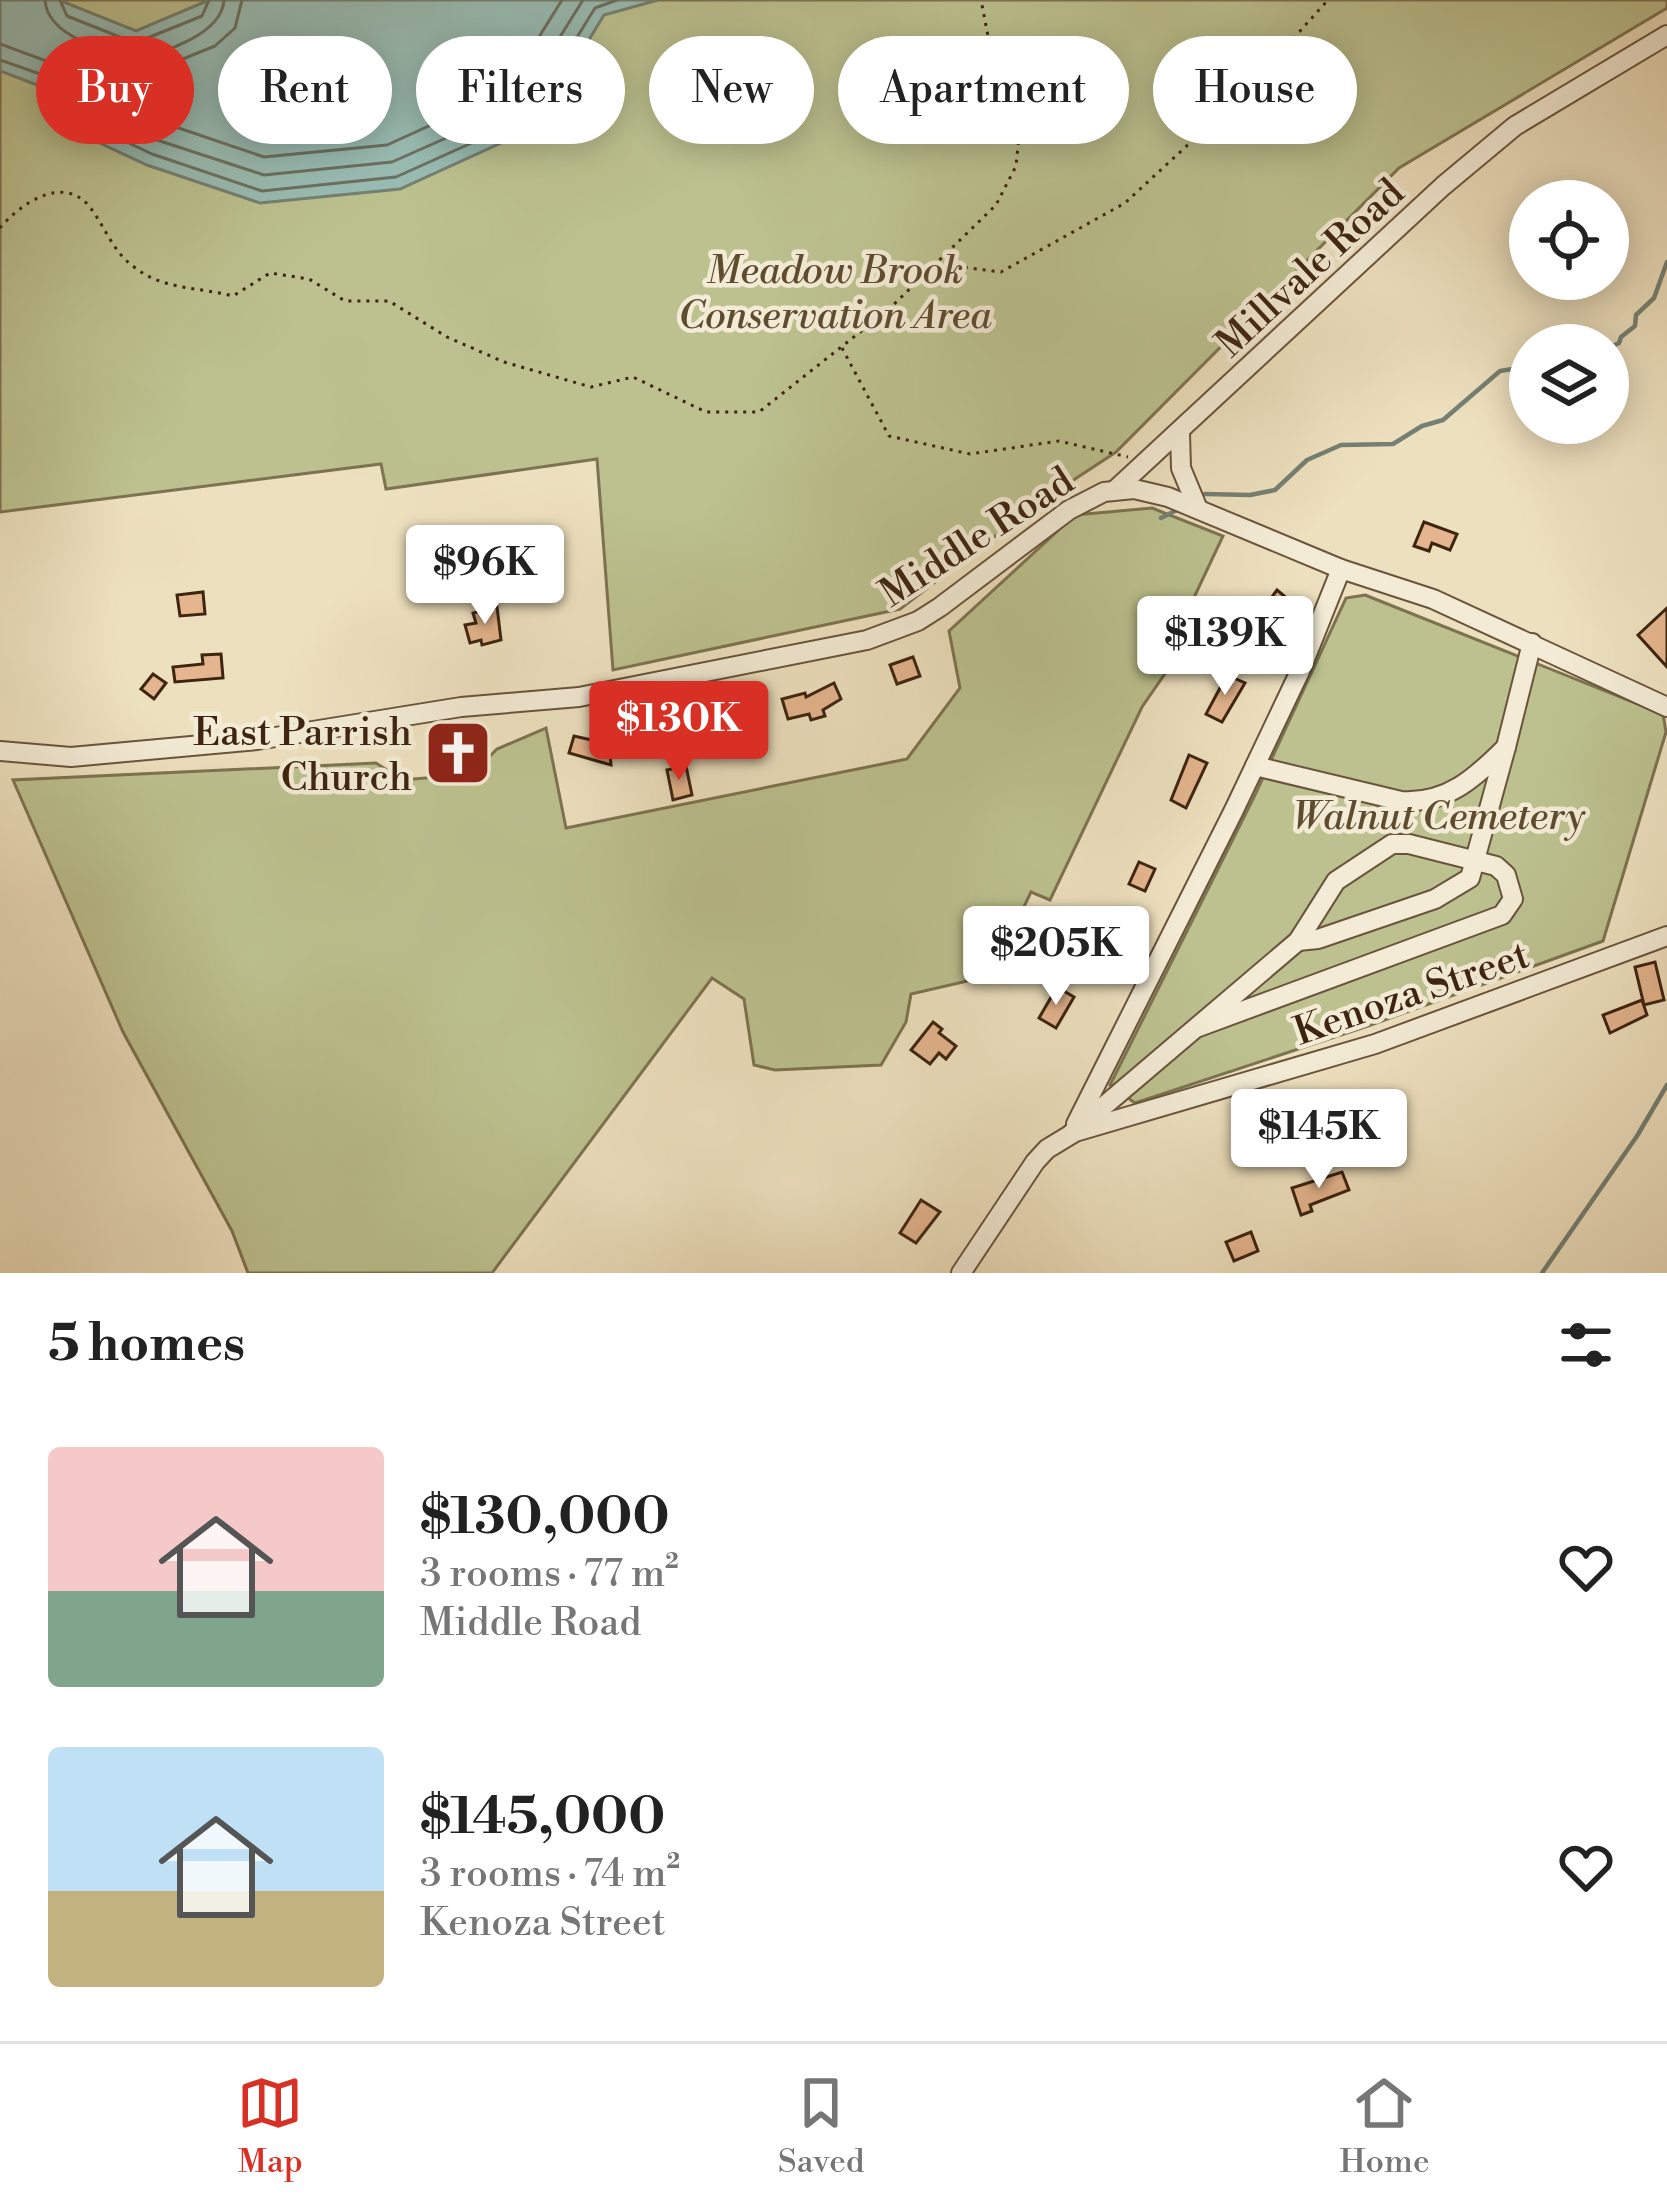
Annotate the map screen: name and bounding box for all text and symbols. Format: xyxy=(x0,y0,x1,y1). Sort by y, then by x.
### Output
chip: Buy xyxy=(36,36,194,144)
chip: Rent xyxy=(218,36,392,144)
chip: Filters xyxy=(416,36,625,144)
chip: New xyxy=(649,36,814,144)
chip: Apartment xyxy=(838,36,1129,144)
chip: House xyxy=(1153,36,1357,144)
street label: Millvale Road xyxy=(1206,169,1415,368)
map controls xyxy=(1509,180,1629,444)
button: locate xyxy=(1509,180,1629,300)
park label: Meadow Brook Conservation Area xyxy=(678,247,992,341)
button: layers xyxy=(1509,324,1629,444)
street label: Middle Road xyxy=(871,457,1084,619)
pin: $96K xyxy=(414,525,556,627)
text: $96K xyxy=(433,539,537,588)
pin: $139K xyxy=(1141,596,1309,698)
text: $139K xyxy=(1164,610,1286,659)
pin: $130K xyxy=(595,681,763,783)
text: $130K xyxy=(616,695,742,744)
place label: East Parrish Church xyxy=(193,709,412,803)
church icon: East Parrish Church xyxy=(423,718,493,788)
park label: Walnut Cemetery xyxy=(1293,793,1586,842)
pin: $205K xyxy=(972,906,1140,1008)
text: $205K xyxy=(990,920,1122,969)
street label: Kenoza Street xyxy=(1288,931,1536,1058)
pin: $145K xyxy=(1235,1089,1403,1191)
text: $145K xyxy=(1258,1103,1380,1152)
icon: filters xyxy=(1553,1312,1619,1378)
text: 5 homes xyxy=(48,1313,245,1377)
text: $130,000 xyxy=(420,1486,670,1550)
icon: home xyxy=(144,1495,288,1639)
icon: heart xyxy=(1553,1534,1619,1600)
text: 3 rooms · 77 m² xyxy=(420,1550,679,1599)
text: Middle Road xyxy=(420,1599,641,1648)
text: $145,000 xyxy=(420,1786,665,1850)
icon: home xyxy=(144,1795,288,1939)
icon: heart xyxy=(1553,1834,1619,1900)
text: 3 rooms · 74 m² xyxy=(420,1850,680,1899)
text: Kenoza Street xyxy=(420,1899,666,1948)
tab: Map xyxy=(237,2070,303,2183)
tab: Saved xyxy=(778,2070,865,2183)
tab: Home xyxy=(1339,2070,1430,2183)

